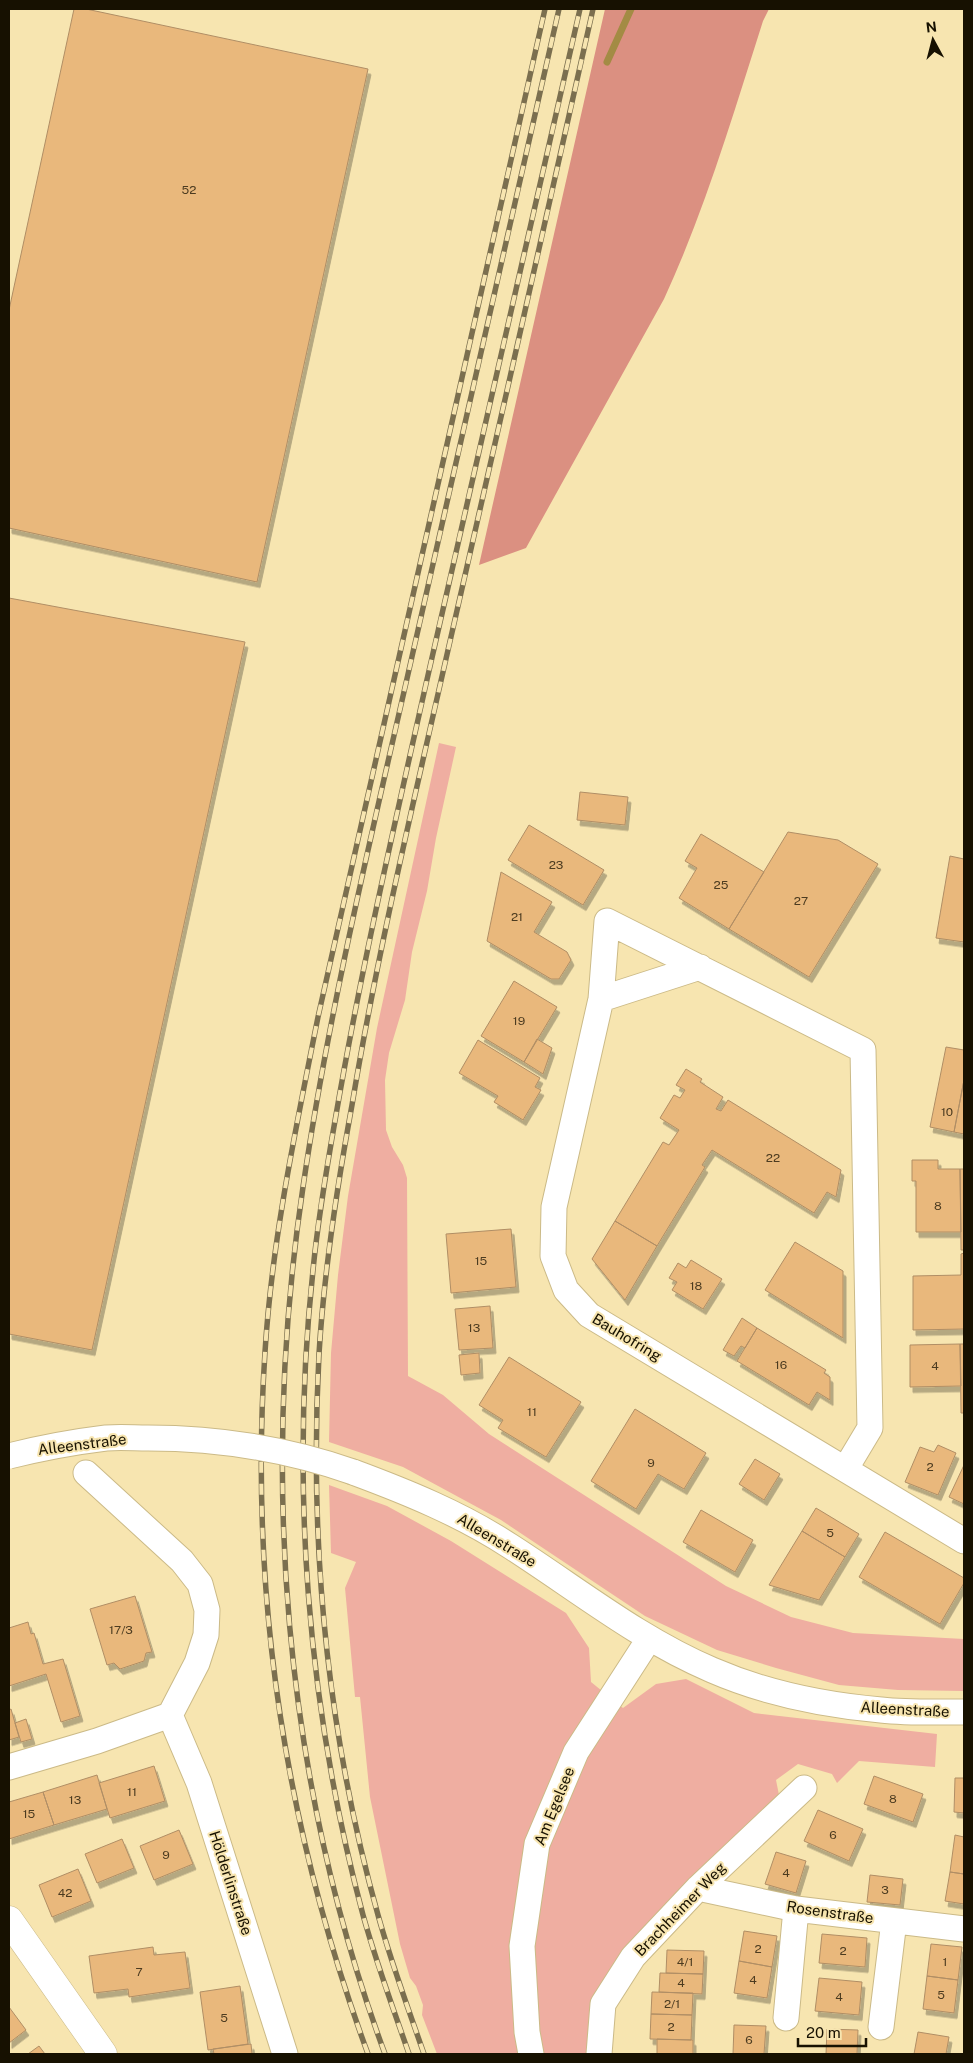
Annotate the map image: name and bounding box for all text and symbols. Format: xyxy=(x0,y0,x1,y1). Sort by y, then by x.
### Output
north arrow xyxy=(908,15,958,65)
text: N xyxy=(925,18,938,36)
house number: 52 xyxy=(182,183,196,197)
house number: 23 xyxy=(549,858,563,872)
house number: 25 xyxy=(714,878,729,892)
house number: 27 xyxy=(794,894,808,908)
house number: 21 xyxy=(511,910,523,924)
house number: 19 xyxy=(513,1014,525,1028)
house number: 10 xyxy=(941,1105,953,1119)
house number: 22 xyxy=(766,1151,780,1165)
house number: 8 xyxy=(934,1199,942,1213)
house number: 15 xyxy=(475,1254,488,1268)
house number: 18 xyxy=(690,1279,703,1293)
street label: Bauhofring xyxy=(589,1310,665,1364)
house number: 13 xyxy=(468,1321,480,1335)
house number: 16 xyxy=(775,1358,787,1372)
house number: 4 xyxy=(931,1359,939,1373)
house number: 11 xyxy=(527,1405,537,1419)
street label: Alleenstraße xyxy=(37,1430,127,1458)
house number: 9 xyxy=(647,1456,655,1470)
house number: 2 xyxy=(926,1460,934,1474)
street label: Alleenstraße xyxy=(454,1510,540,1570)
house number: 5 xyxy=(826,1526,834,1540)
house number: 17/3 xyxy=(109,1623,133,1637)
street label: Alleenstraße xyxy=(860,1698,950,1720)
street label: Am Egelsee xyxy=(531,1764,577,1848)
house number: 11 xyxy=(127,1785,137,1799)
house number: 8 xyxy=(889,1792,897,1806)
house number: 13 xyxy=(69,1793,81,1807)
house number: 15 xyxy=(23,1807,36,1821)
house number: 6 xyxy=(829,1828,837,1842)
street label: Hölderlinstraße xyxy=(206,1829,256,1937)
house number: 9 xyxy=(162,1848,170,1862)
street label: Brachheimer Weg xyxy=(631,1859,729,1959)
house number: 4 xyxy=(782,1866,790,1880)
house number: 3 xyxy=(881,1883,889,1897)
house number: 42 xyxy=(58,1886,72,1900)
street label: Rosenstraße xyxy=(786,1897,874,1927)
house number: 2 xyxy=(754,1942,762,1956)
house number: 2 xyxy=(839,1944,847,1958)
house number: 4/1 xyxy=(677,1955,693,1969)
house number: 1 xyxy=(943,1955,947,1969)
house number: 7 xyxy=(135,1965,143,1979)
house number: 4 xyxy=(749,1973,757,1987)
house number: 4 xyxy=(677,1976,685,1990)
house number: 5 xyxy=(937,1988,945,2002)
house number: 4 xyxy=(835,1990,843,2004)
house number: 2/1 xyxy=(664,1997,680,2011)
house number: 5 xyxy=(220,2011,228,2025)
scale bar xyxy=(798,2016,866,2048)
house number: 2 xyxy=(667,2020,675,2034)
text: 20 m xyxy=(806,2024,841,2041)
house number: 6 xyxy=(745,2033,753,2047)

